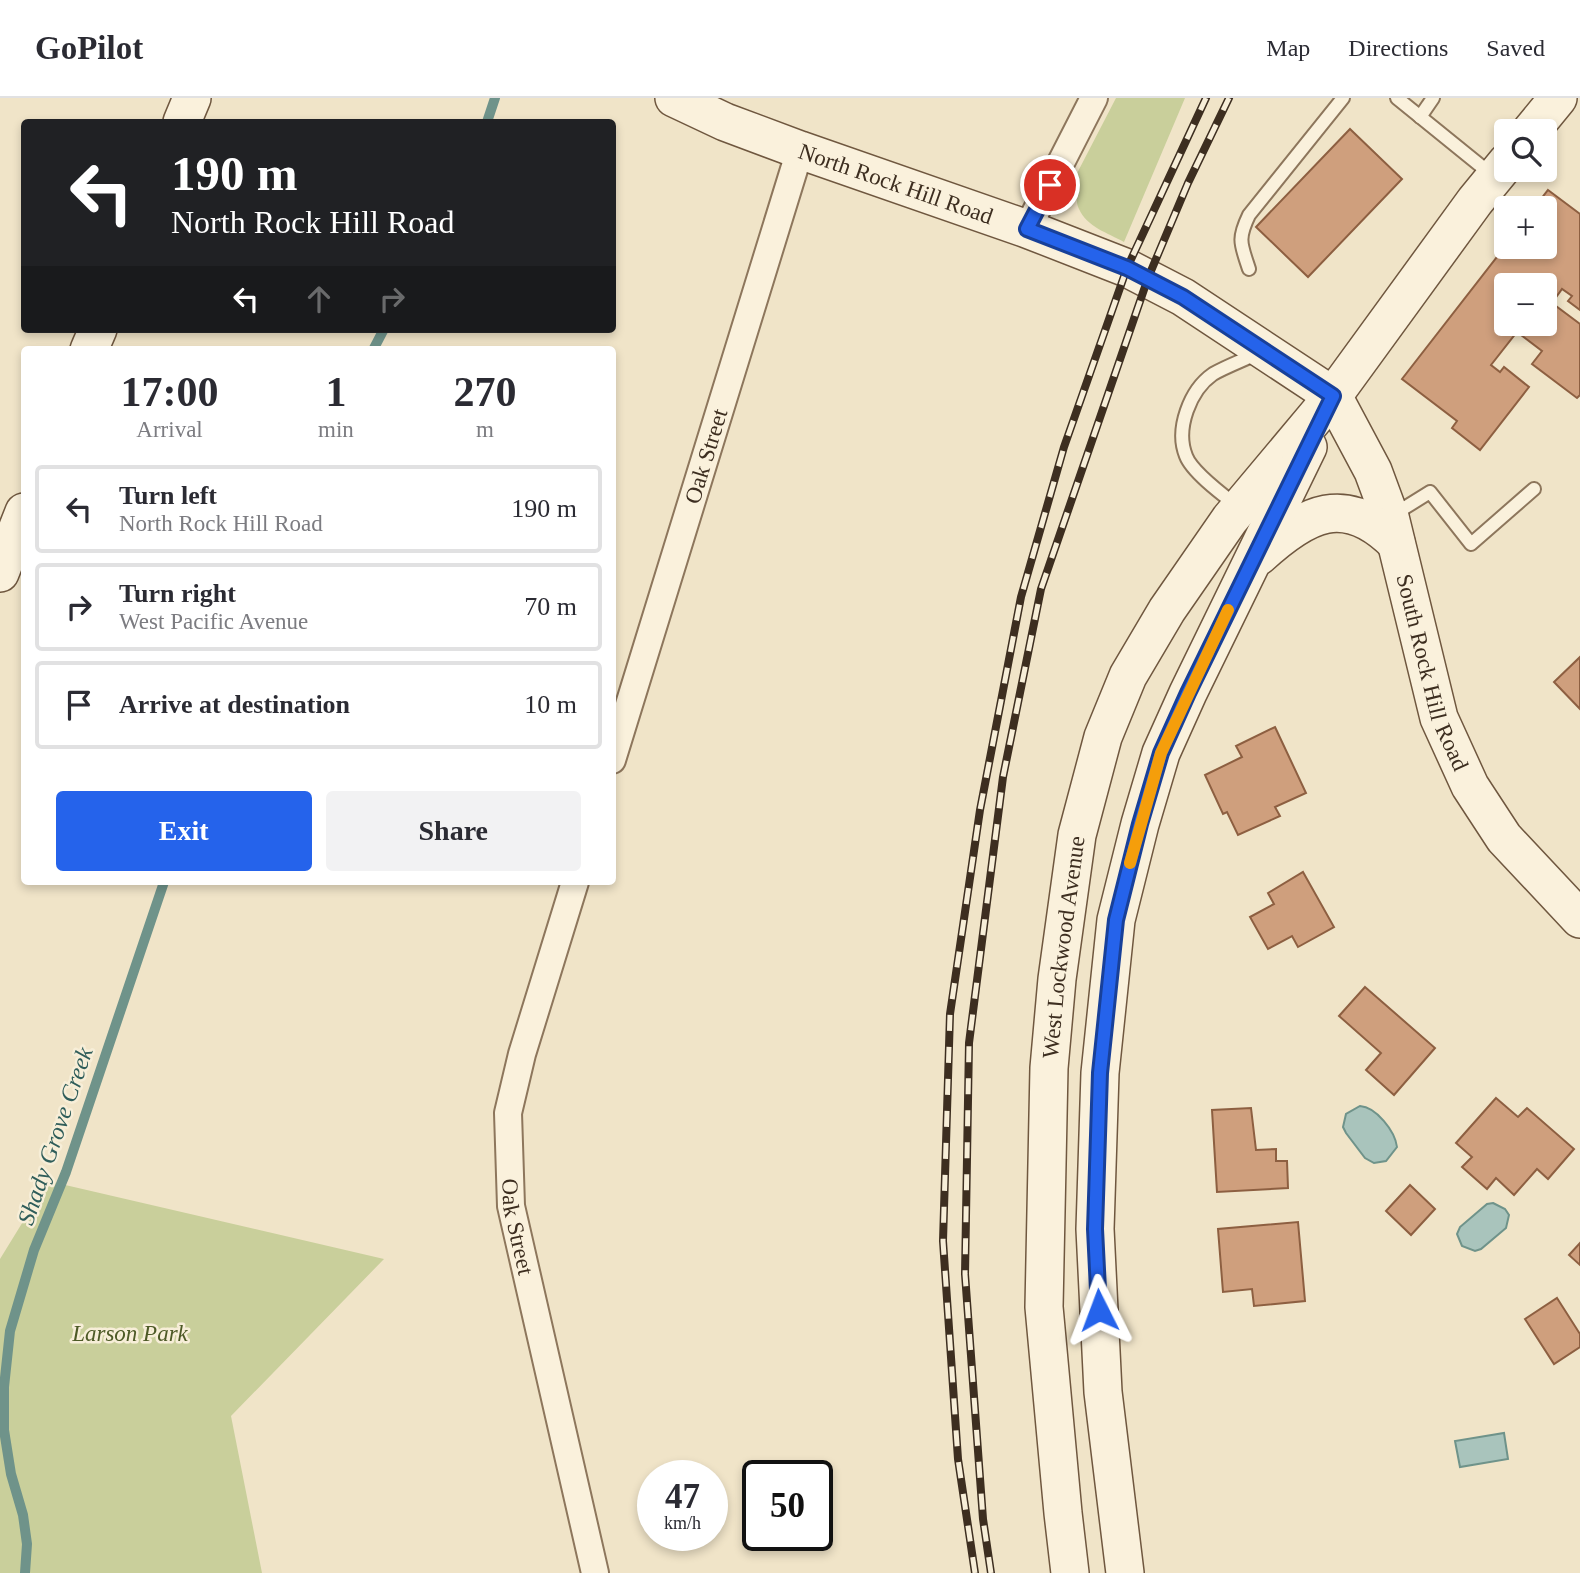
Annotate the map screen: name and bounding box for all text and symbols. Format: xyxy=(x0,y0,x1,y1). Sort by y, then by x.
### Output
text: GoPilot xyxy=(35,30,143,66)
text: Map xyxy=(1266,35,1310,61)
text: Directions xyxy=(1348,35,1448,61)
text: Saved xyxy=(1486,35,1545,61)
map controls xyxy=(1494,119,1557,336)
button: search xyxy=(1494,119,1557,182)
street label: North Rock Hill Road xyxy=(795,139,997,229)
text: 190 m xyxy=(171,146,298,201)
icon: left xyxy=(56,147,147,238)
pin xyxy=(1020,155,1080,215)
icon: arrive xyxy=(1031,166,1069,204)
button: + xyxy=(1494,196,1557,259)
text: North Rock Hill Road xyxy=(171,204,455,240)
button: − xyxy=(1494,273,1557,336)
icon: left xyxy=(227,280,265,318)
icon: ahead xyxy=(300,280,338,318)
icon: right xyxy=(373,280,411,318)
text: 17:00 xyxy=(121,369,219,415)
text: 1 xyxy=(325,369,346,415)
text: 270 xyxy=(453,369,516,415)
street label: Oak Street xyxy=(680,405,733,507)
text: Arrival xyxy=(136,417,203,442)
text: min xyxy=(318,417,354,442)
text: m xyxy=(476,417,494,442)
text: Turn left xyxy=(119,481,217,510)
icon: left xyxy=(60,490,98,528)
text: 190 m xyxy=(511,494,577,523)
text: North Rock Hill Road xyxy=(119,511,323,536)
street label: South Rock Hill Road xyxy=(1391,572,1473,775)
text: Turn right xyxy=(119,579,236,608)
icon: right xyxy=(60,588,98,626)
text: 70 m xyxy=(524,592,577,621)
text: West Pacific Avenue xyxy=(119,609,308,634)
icon: arrive xyxy=(60,686,98,724)
text: Arrive at destination xyxy=(119,690,350,719)
text: 10 m xyxy=(524,690,577,719)
button: Exit xyxy=(56,791,312,871)
button: Share xyxy=(326,791,581,871)
street label: West Lockwood Avenue xyxy=(1038,834,1090,1059)
water label: Shady Grove Creek xyxy=(12,1043,98,1228)
street label: Oak Street xyxy=(497,1178,539,1278)
position arrow xyxy=(1062,1273,1136,1347)
park label: Larson Park xyxy=(71,1321,189,1346)
speed limit sign: 50 xyxy=(742,1460,833,1551)
text: 47 xyxy=(665,1477,700,1516)
text: km/h xyxy=(664,1513,701,1533)

